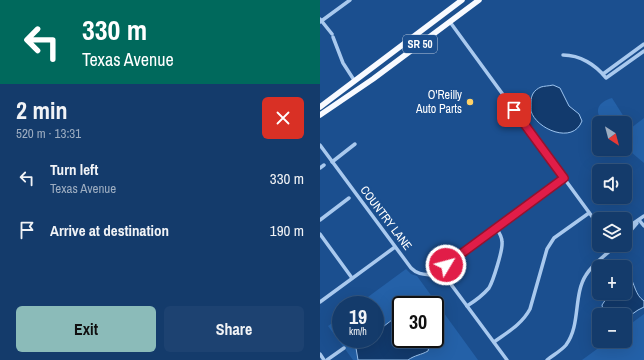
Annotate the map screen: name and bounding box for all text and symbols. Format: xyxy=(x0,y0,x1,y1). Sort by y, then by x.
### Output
text: 330 m xyxy=(82,11,147,49)
icon: left xyxy=(16,16,68,68)
road number: SR 50 xyxy=(403,35,437,53)
text: Texas Avenue xyxy=(82,47,174,72)
place label: O'Reilly Auto Parts xyxy=(415,87,462,117)
pin xyxy=(497,93,531,127)
text: 2 min xyxy=(16,94,67,126)
button: close xyxy=(262,97,304,139)
marker: O'Reilly Auto Parts xyxy=(465,97,475,107)
icon: arrive xyxy=(503,99,525,121)
north arrow xyxy=(592,116,632,156)
map controls xyxy=(592,116,632,348)
text: 520 m · 13:31 xyxy=(16,125,81,142)
text: Turn left xyxy=(50,159,98,180)
button: sound xyxy=(592,164,632,204)
icon: left xyxy=(16,167,38,189)
text: 330 m xyxy=(270,168,304,189)
text: Texas Avenue xyxy=(50,180,116,197)
street label: COUNTRY LANE xyxy=(357,183,415,253)
button: layers xyxy=(592,212,632,252)
icon: arrive xyxy=(16,219,38,241)
text: Arrive at destination xyxy=(50,220,169,241)
text: 190 m xyxy=(270,220,304,241)
position arrow xyxy=(425,244,467,286)
button: + xyxy=(592,260,632,300)
speed limit sign: 30 xyxy=(392,296,444,348)
text: 19 xyxy=(349,303,367,330)
button: Exit xyxy=(16,306,156,352)
button: Share xyxy=(164,306,304,352)
button: − xyxy=(592,308,632,348)
text: km/h xyxy=(349,325,367,338)

